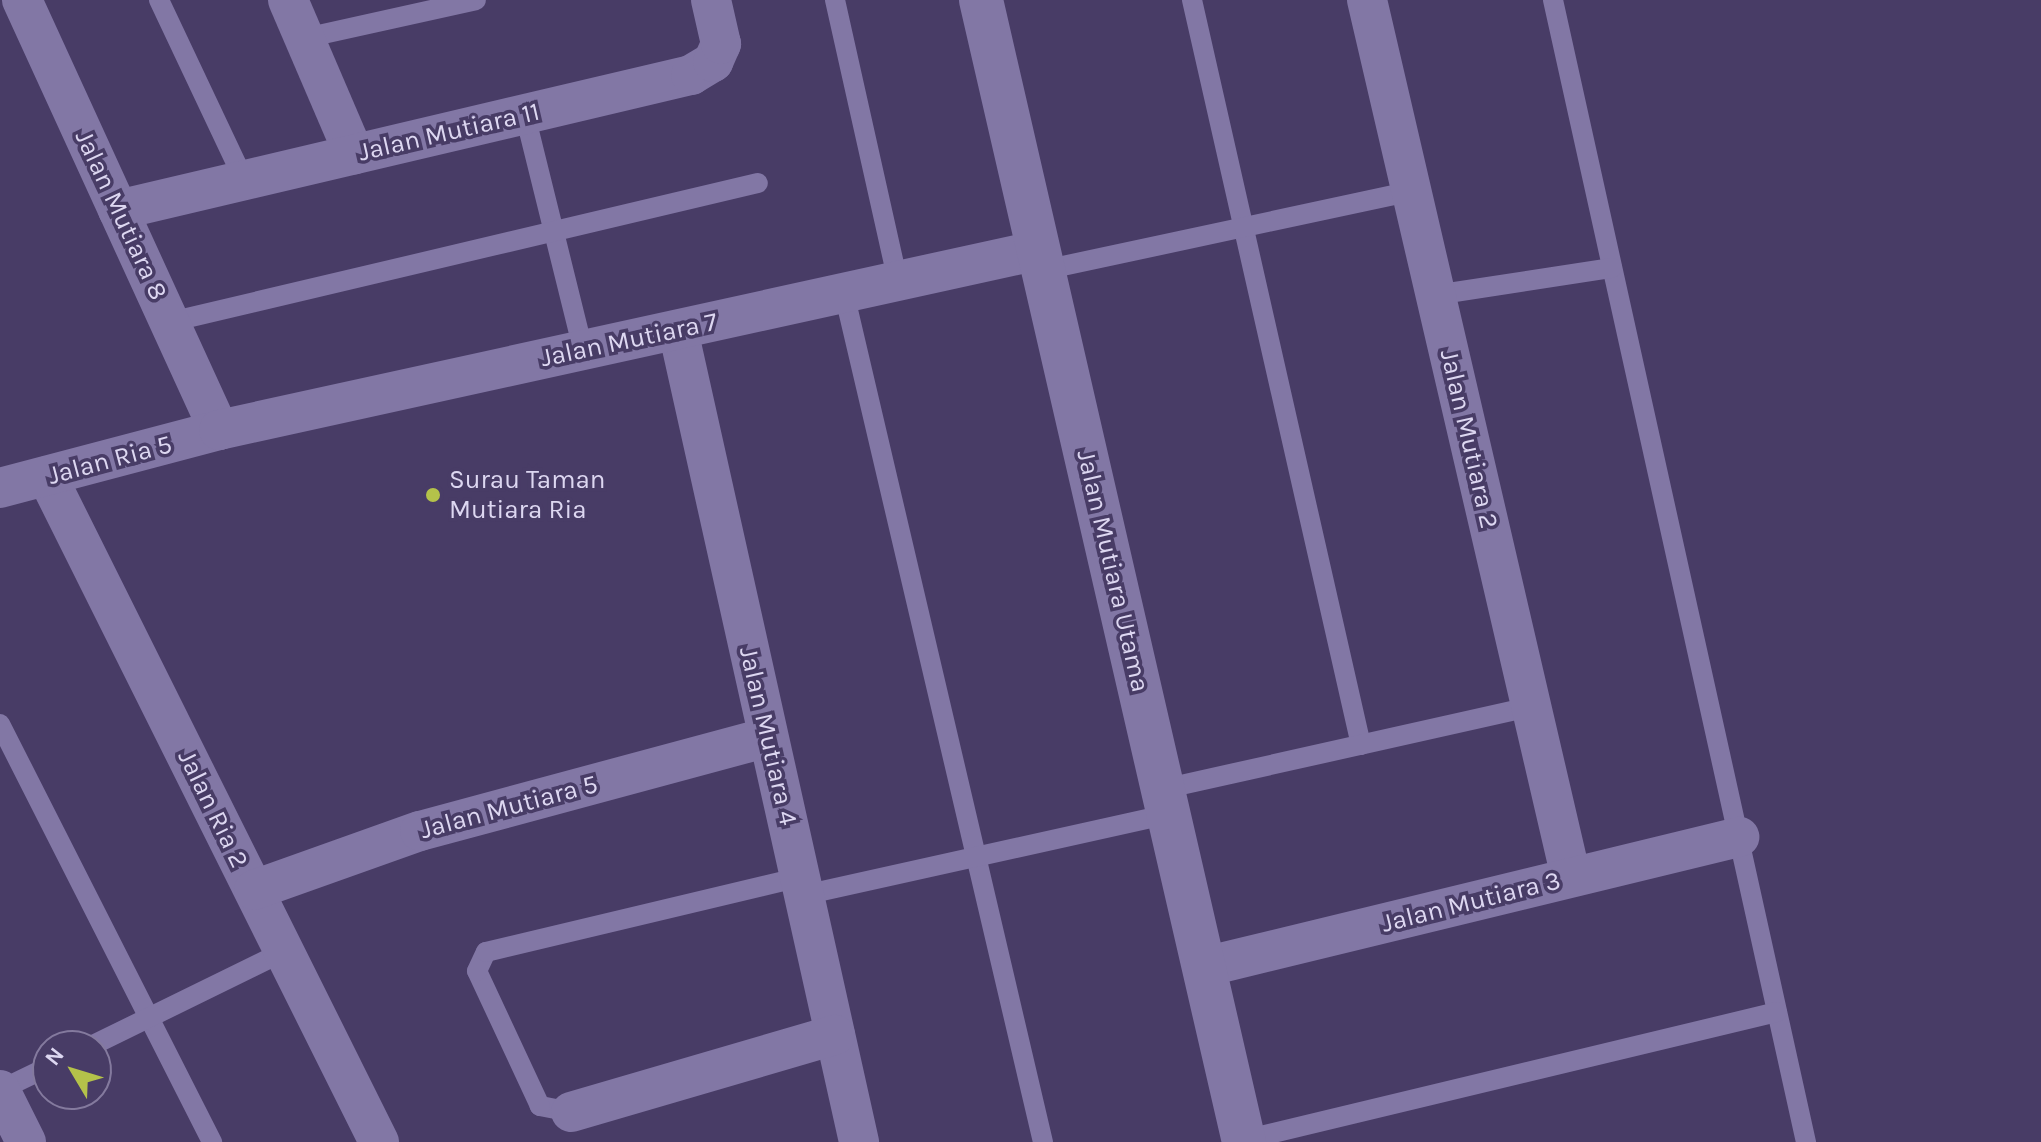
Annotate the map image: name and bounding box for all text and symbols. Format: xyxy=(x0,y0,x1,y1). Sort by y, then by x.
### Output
street label: Jalan Mutiara 11 xyxy=(355,96,543,168)
street label: Jalan Mutiara 8 xyxy=(68,125,174,305)
street label: Jalan Mutiara 7 xyxy=(538,306,720,374)
street label: Jalan Mutiara 2 xyxy=(1433,346,1505,532)
street label: Jalan Ria 5 xyxy=(45,428,175,492)
street label: Jalan Mutiara Utama xyxy=(1070,447,1156,695)
place label: Surau Taman Mutiara Ria xyxy=(449,464,605,526)
marker: Surau Taman Mutiara Ria xyxy=(424,486,442,504)
street label: Jalan Mutiara 4 xyxy=(732,644,804,828)
street label: Jalan Ria 2 xyxy=(171,745,255,873)
street label: Jalan Mutiara 5 xyxy=(417,768,601,846)
street label: Jalan Mutiara 3 xyxy=(1378,865,1564,939)
north arrow xyxy=(32,1030,112,1110)
text: N xyxy=(40,1042,70,1071)

